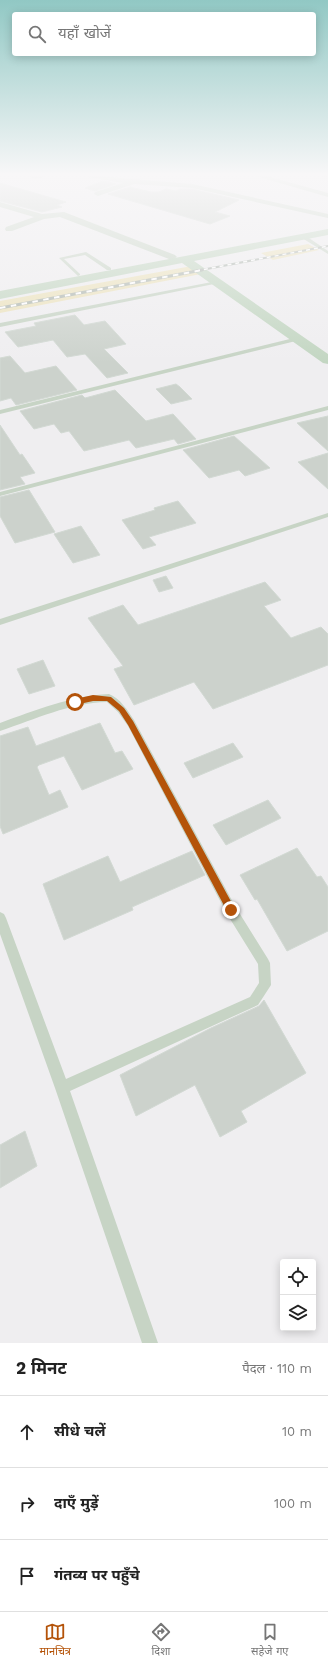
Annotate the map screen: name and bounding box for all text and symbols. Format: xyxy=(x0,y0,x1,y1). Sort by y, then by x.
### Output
search box xyxy=(12,12,316,56)
icon: search xyxy=(26,23,48,45)
text: यहाँ खोजें xyxy=(58,24,111,42)
route start xyxy=(66,693,84,711)
route end xyxy=(222,901,240,919)
map controls xyxy=(280,1259,316,1331)
button: locate xyxy=(280,1259,316,1295)
button: layers xyxy=(280,1295,316,1331)
text: 2 मिनट xyxy=(16,1358,67,1378)
text: पैदल · 110 m xyxy=(242,1361,312,1376)
icon: ahead xyxy=(16,1421,38,1443)
text: सीधे चलें xyxy=(54,1422,106,1440)
text: 10 m xyxy=(282,1424,312,1439)
icon: right xyxy=(16,1493,38,1515)
text: दाएँ मुड़ें xyxy=(54,1494,99,1512)
text: 100 m xyxy=(274,1496,312,1511)
icon: arrive xyxy=(16,1565,38,1587)
text: गंतव्य पर पहुँचे xyxy=(54,1566,140,1584)
tab: मानचित्र xyxy=(40,1621,71,1659)
tab: दिशा xyxy=(150,1621,172,1659)
tab: सहेजे गए xyxy=(251,1621,288,1659)

